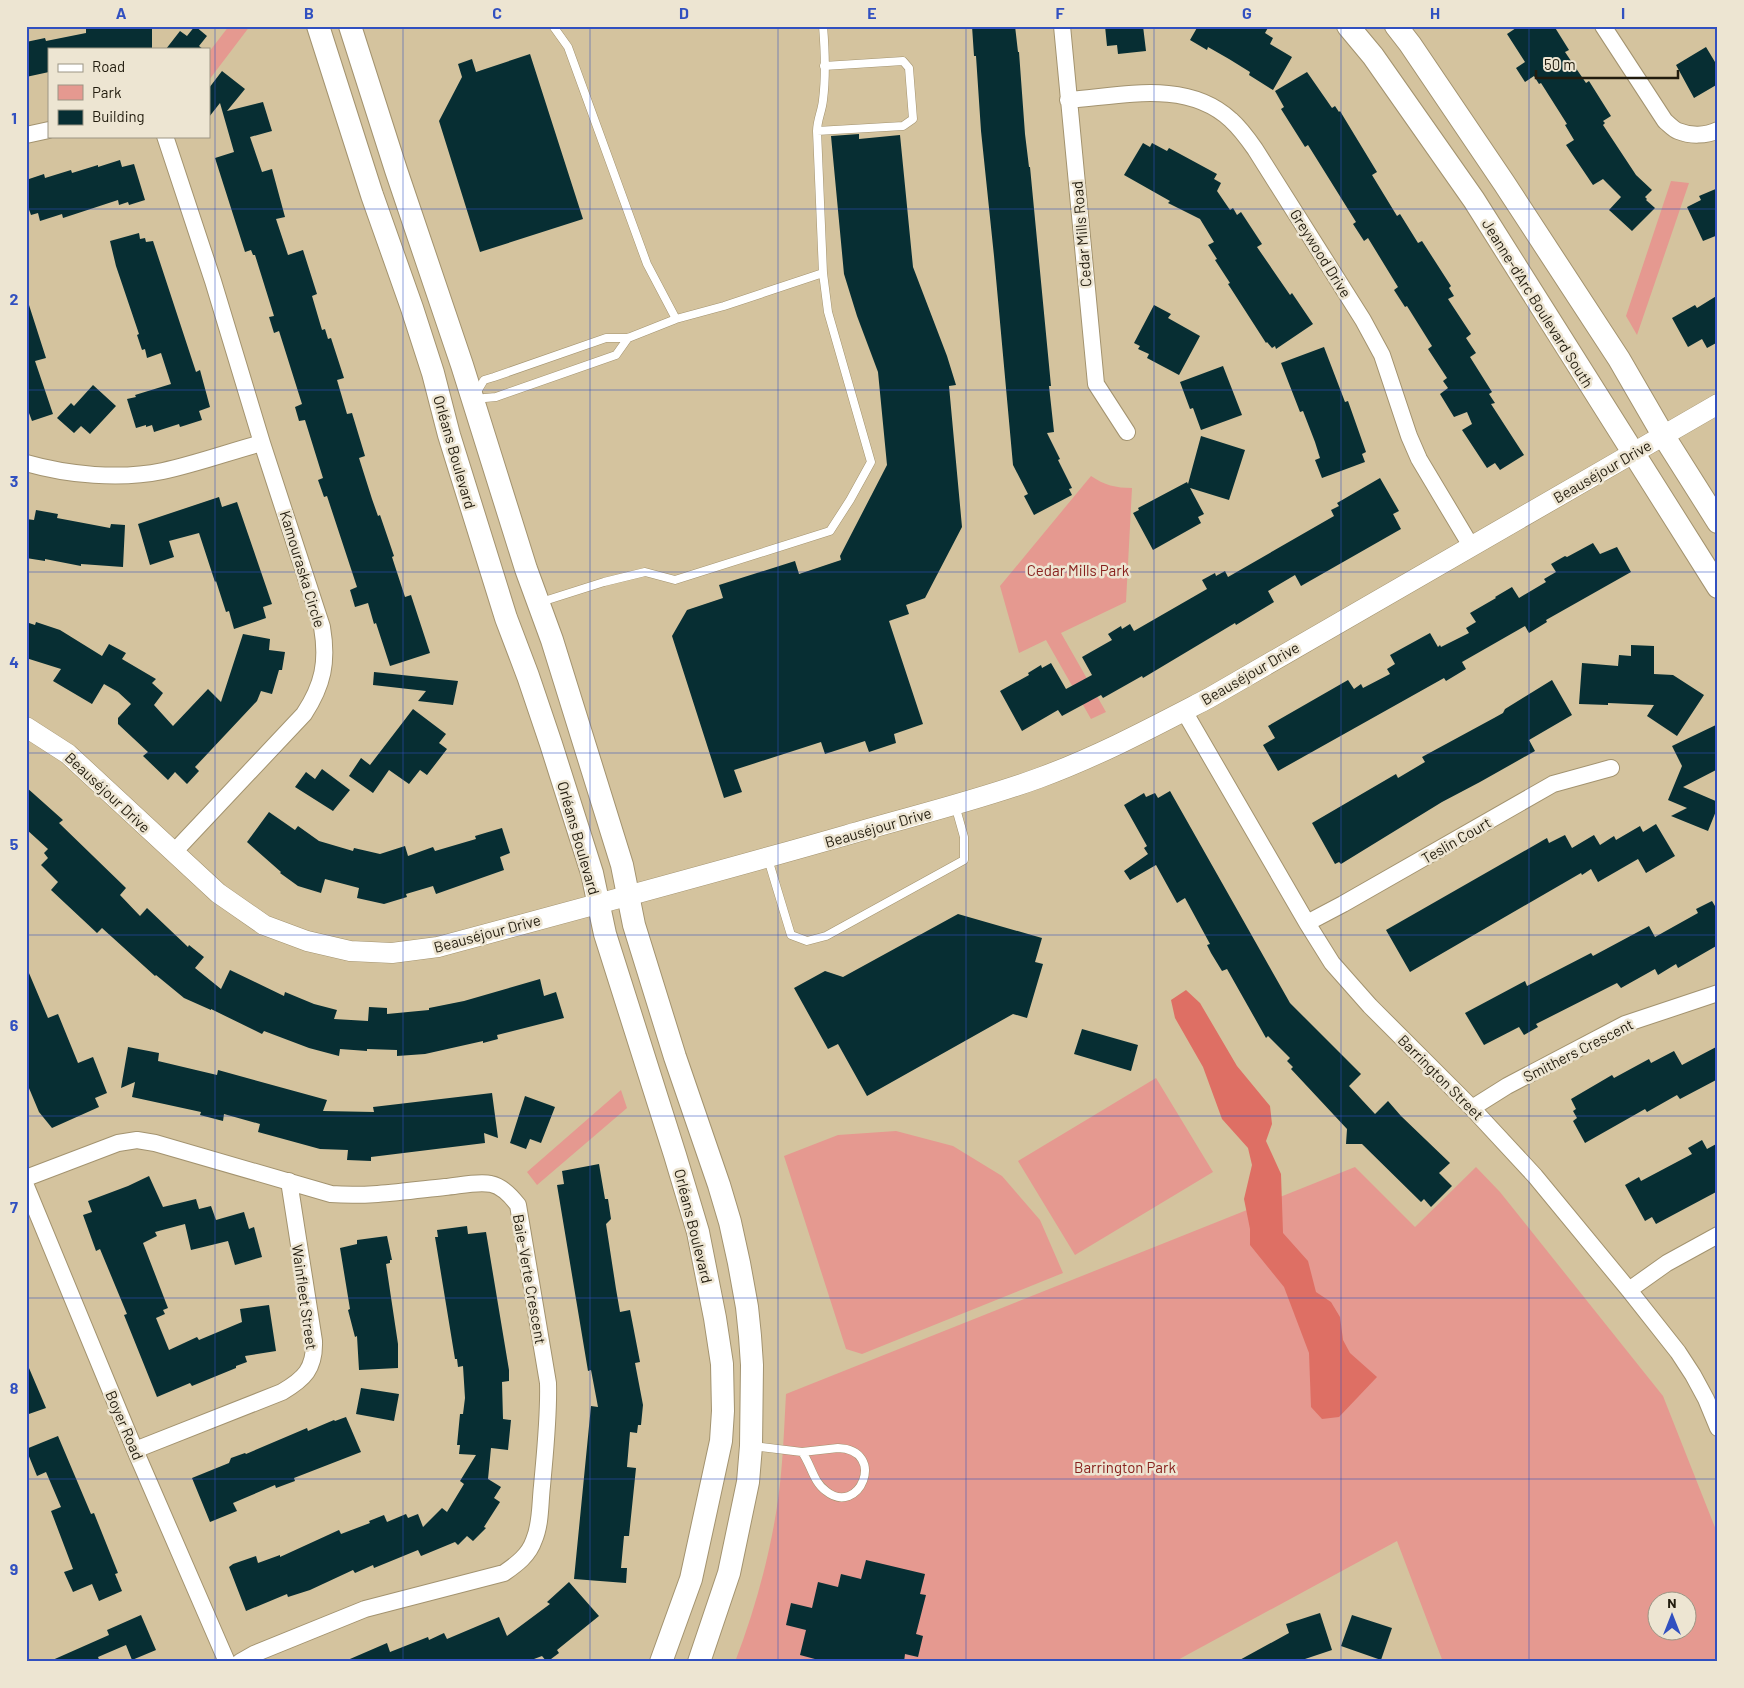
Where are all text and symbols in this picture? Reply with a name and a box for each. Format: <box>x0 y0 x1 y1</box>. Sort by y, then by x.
text: A <box>116 3 127 22</box>
text: B <box>304 3 314 22</box>
text: C <box>492 3 502 22</box>
text: D <box>679 3 689 22</box>
text: E <box>867 3 877 22</box>
text: F <box>1056 3 1065 22</box>
text: G <box>1242 3 1252 22</box>
text: H <box>1430 3 1440 22</box>
text: I <box>1621 3 1625 22</box>
legend <box>48 48 210 138</box>
scale bar <box>1536 48 1679 80</box>
text: 50 m <box>1544 55 1576 73</box>
text: Road <box>92 57 125 75</box>
text: Park <box>92 83 122 101</box>
text: Building <box>92 107 145 125</box>
text: 1 <box>11 108 17 127</box>
street label: Cedar Mills Road <box>1067 180 1095 288</box>
street label: Greywood Drive <box>1287 205 1355 301</box>
street label: Jeanne-d'Arc Boulevard South <box>1479 215 1597 391</box>
text: 2 <box>10 289 19 308</box>
street label: Orléans Boulevard <box>430 393 480 511</box>
street label: Beauséjour Drive <box>1550 436 1654 506</box>
text: 3 <box>10 471 18 490</box>
street label: Kamouraska Circle <box>277 508 329 630</box>
park label: Cedar Mills Park <box>1027 561 1130 579</box>
street label: Beauséjour Drive <box>1198 638 1302 708</box>
text: 4 <box>9 652 19 671</box>
street label: Beauséjour Drive <box>62 748 154 836</box>
street label: Orléans Boulevard <box>554 779 604 897</box>
street label: Beauséjour Drive <box>823 803 933 851</box>
street label: Teslin Court <box>1418 813 1494 867</box>
text: 5 <box>10 834 19 853</box>
street label: Beauséjour Drive <box>432 910 542 956</box>
text: 6 <box>10 1015 19 1034</box>
street label: Smithers Crescent <box>1520 1015 1636 1085</box>
street label: Barrington Street <box>1395 1031 1487 1123</box>
street label: Orléans Boulevard <box>671 1167 717 1285</box>
text: 7 <box>10 1197 18 1216</box>
street label: Baie-Verte Crescent <box>510 1213 550 1345</box>
street label: Wainfleet Street <box>289 1243 321 1351</box>
text: 8 <box>10 1378 19 1397</box>
street label: Boyer Road <box>102 1388 148 1462</box>
park label: Barrington Park <box>1074 1458 1176 1476</box>
text: 9 <box>10 1559 18 1578</box>
north arrow <box>1646 1590 1696 1640</box>
text: N <box>1667 1594 1677 1611</box>

